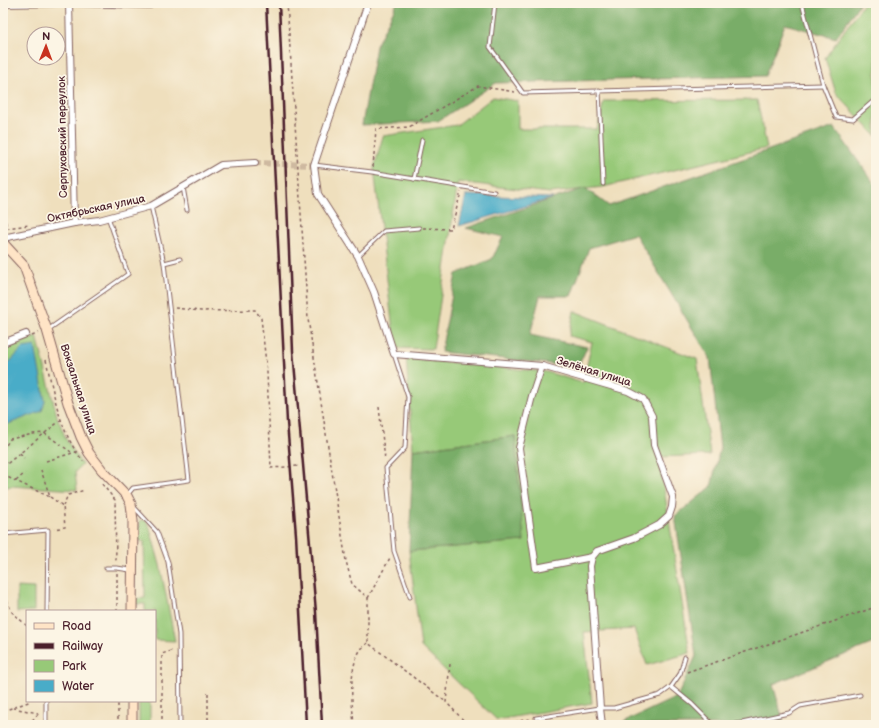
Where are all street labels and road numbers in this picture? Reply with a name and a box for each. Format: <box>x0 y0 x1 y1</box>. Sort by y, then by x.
street label: Серпуховский переулок <box>55 76 70 198</box>
street label: Октябрьская улица <box>46 192 147 225</box>
street label: Вокзальная улица <box>58 342 99 436</box>
street label: Зелёная улица <box>555 354 633 389</box>

